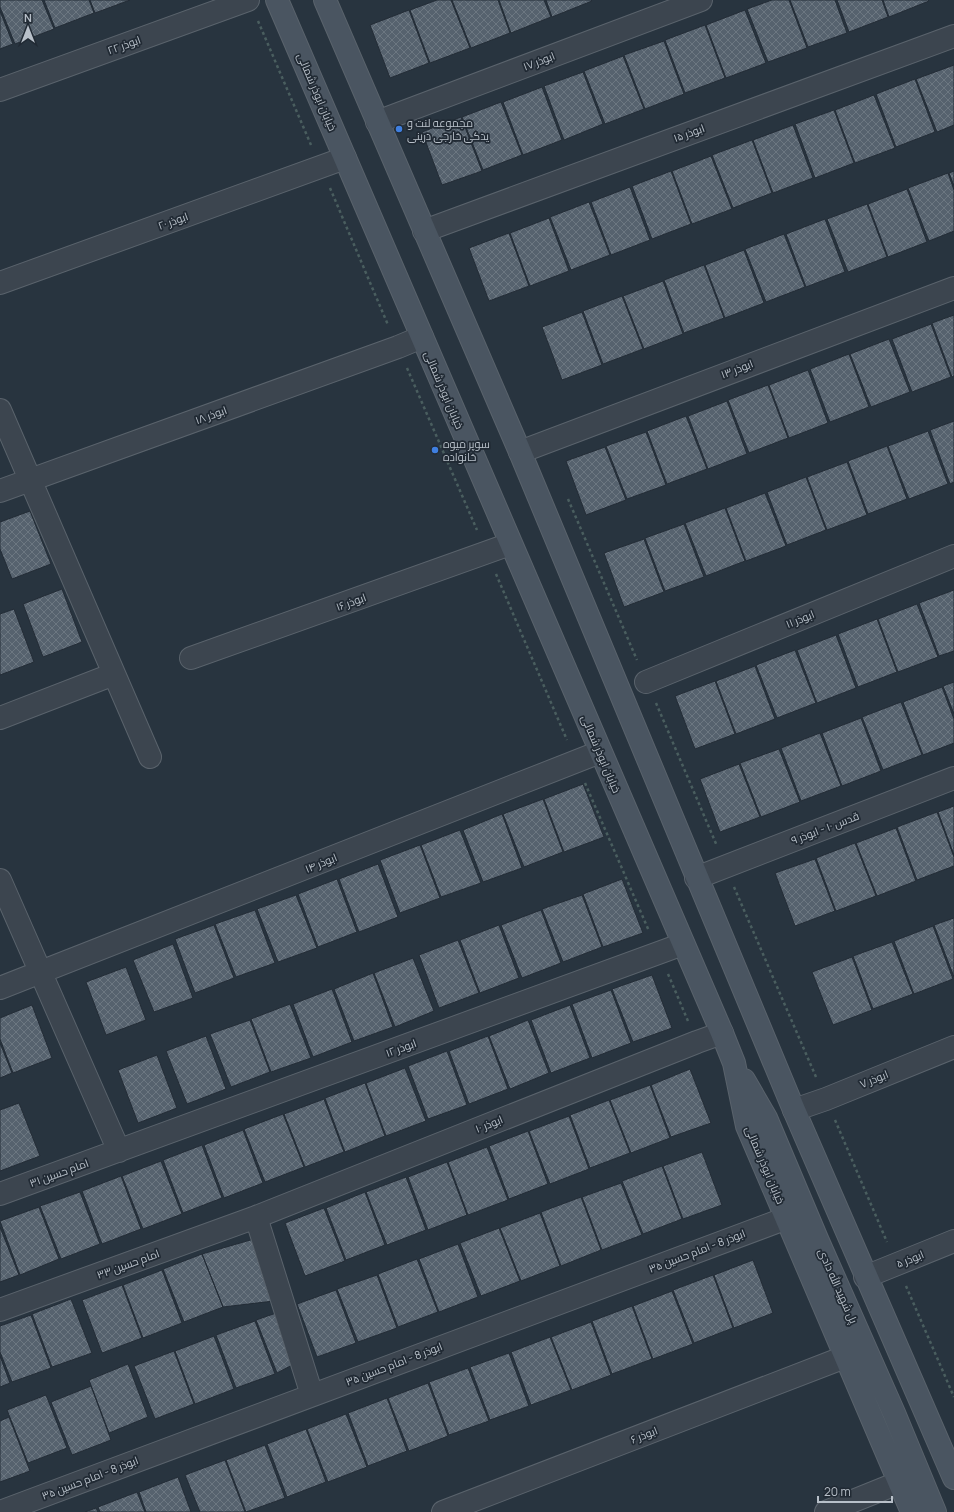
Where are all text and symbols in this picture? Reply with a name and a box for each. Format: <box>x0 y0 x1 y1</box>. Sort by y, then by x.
north arrow <box>8 8 48 48</box>
text: N <box>24 10 32 25</box>
street label: ابوذر ۲۲ <box>105 32 143 57</box>
street label: ابوذر ۱۷ <box>521 48 557 73</box>
street label: خیابان ابوذر شمالی <box>294 50 341 133</box>
place label: مجموعه لنت و یدکی خارجی درینی <box>407 115 489 143</box>
street label: ابوذر ۱۵ <box>671 120 706 145</box>
marker: مجموعه لنت و یدکی خارجی درینی <box>394 124 404 134</box>
street label: ابوذر ۲۰ <box>156 208 190 233</box>
street label: خیابان ابوذر شمالی <box>421 348 468 431</box>
street label: ابوذر ۱۳ <box>718 356 755 382</box>
street label: ابوذر ۱۸ <box>193 402 229 427</box>
place label: سوپر میوه خانواده <box>443 436 490 464</box>
marker: سوپر میوه خانواده <box>430 445 440 455</box>
street label: ابوذر ۱۶ <box>334 589 368 614</box>
street label: ابوذر ۱۱ <box>783 606 816 631</box>
street label: خیابان ابوذر شمالی <box>578 712 625 795</box>
street label: قدس ۱۰ - ابوذر ۹ <box>789 808 861 847</box>
street label: ابوذر ۱۴ <box>303 849 339 876</box>
street label: ابوذر ۱۲ <box>383 1035 418 1060</box>
street label: ابوذر ۷ <box>857 1066 890 1091</box>
street label: ابوذر ۱۰ <box>473 1111 505 1136</box>
street label: خیابان ابوذر شمالی <box>742 1123 789 1206</box>
street label: امام حسین ۳۱ <box>27 1155 91 1191</box>
street label: ابوذر 8 - امام حسین ۳۵ <box>646 1225 748 1277</box>
street label: امام حسین ۳۳ <box>94 1245 162 1283</box>
street label: پل شهید الله دادی <box>815 1246 862 1326</box>
street label: ابوذر ۵ <box>894 1246 926 1271</box>
street label: ابوذر 8 - امام حسین ۳۵ <box>343 1338 445 1390</box>
street label: ابوذر ۶ <box>628 1423 660 1447</box>
street label: ابوذر 8 - امام حسین ۳۵ <box>39 1452 141 1504</box>
scale bar <box>818 1478 892 1504</box>
text: 20 m <box>824 1483 851 1500</box>

